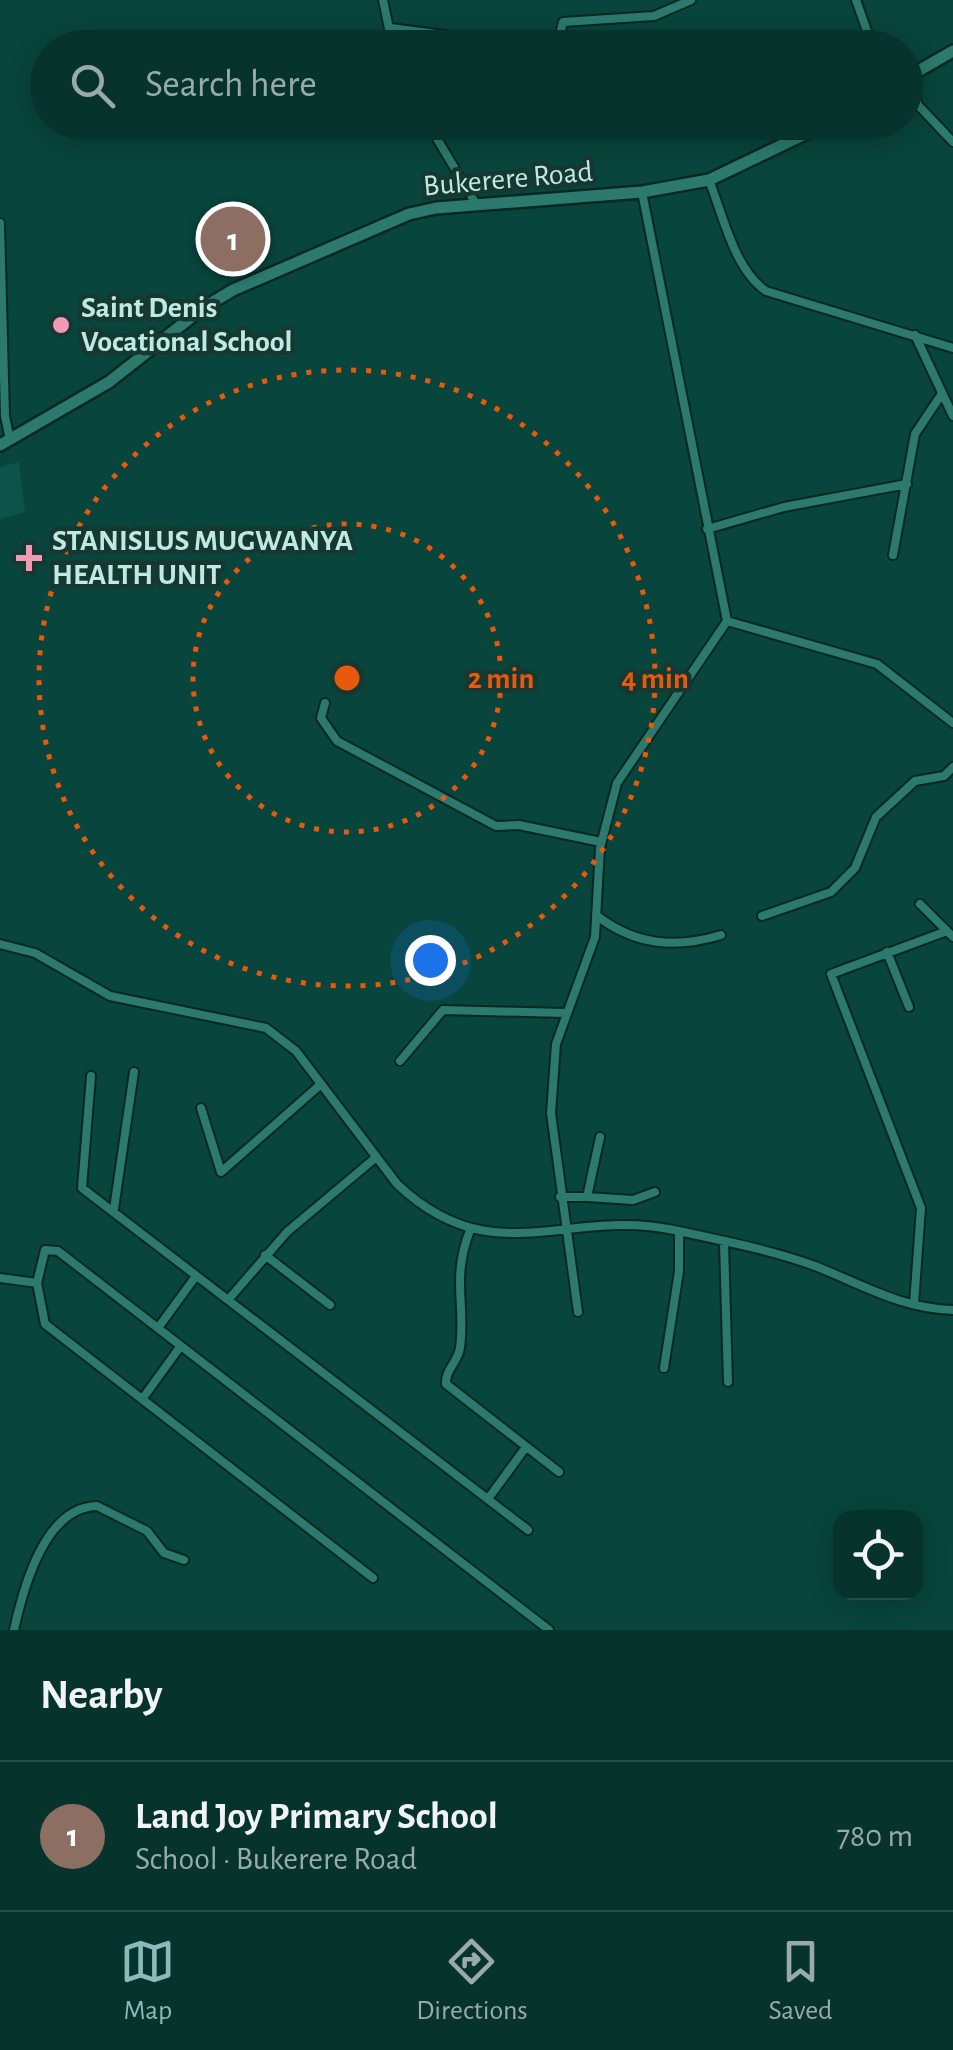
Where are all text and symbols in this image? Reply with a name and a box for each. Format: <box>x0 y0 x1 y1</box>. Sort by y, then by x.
search box <box>30 30 923 140</box>
icon: search <box>65 58 120 113</box>
text: Search here <box>145 66 317 104</box>
street label: Bukerere Road <box>422 157 594 201</box>
pin: 1 <box>200 202 266 276</box>
place label: Saint Denis Vocational School <box>81 293 292 357</box>
marker: Saint Denis Vocational School <box>50 314 72 336</box>
place label: STANISLUS MUGWANYA HEALTH UNIT <box>52 526 353 590</box>
marker: STANISLUS MUGWANYA HEALTH UNIT <box>16 545 42 571</box>
centre of rings <box>329 660 365 696</box>
text: 2 min <box>468 664 534 694</box>
text: 4 min <box>621 664 689 694</box>
your location <box>405 935 456 986</box>
map controls <box>833 1510 923 1600</box>
button: locate <box>833 1510 923 1600</box>
text: Nearby <box>40 1674 163 1716</box>
text: Land Joy Primary School <box>135 1798 498 1836</box>
text: 1 <box>67 1820 78 1852</box>
text: 780 m <box>837 1820 913 1852</box>
text: School · Bukerere Road <box>135 1843 417 1875</box>
tab: Map <box>120 1934 175 2028</box>
tab: Directions <box>416 1934 528 2028</box>
tab: Saved <box>769 1934 833 2028</box>

